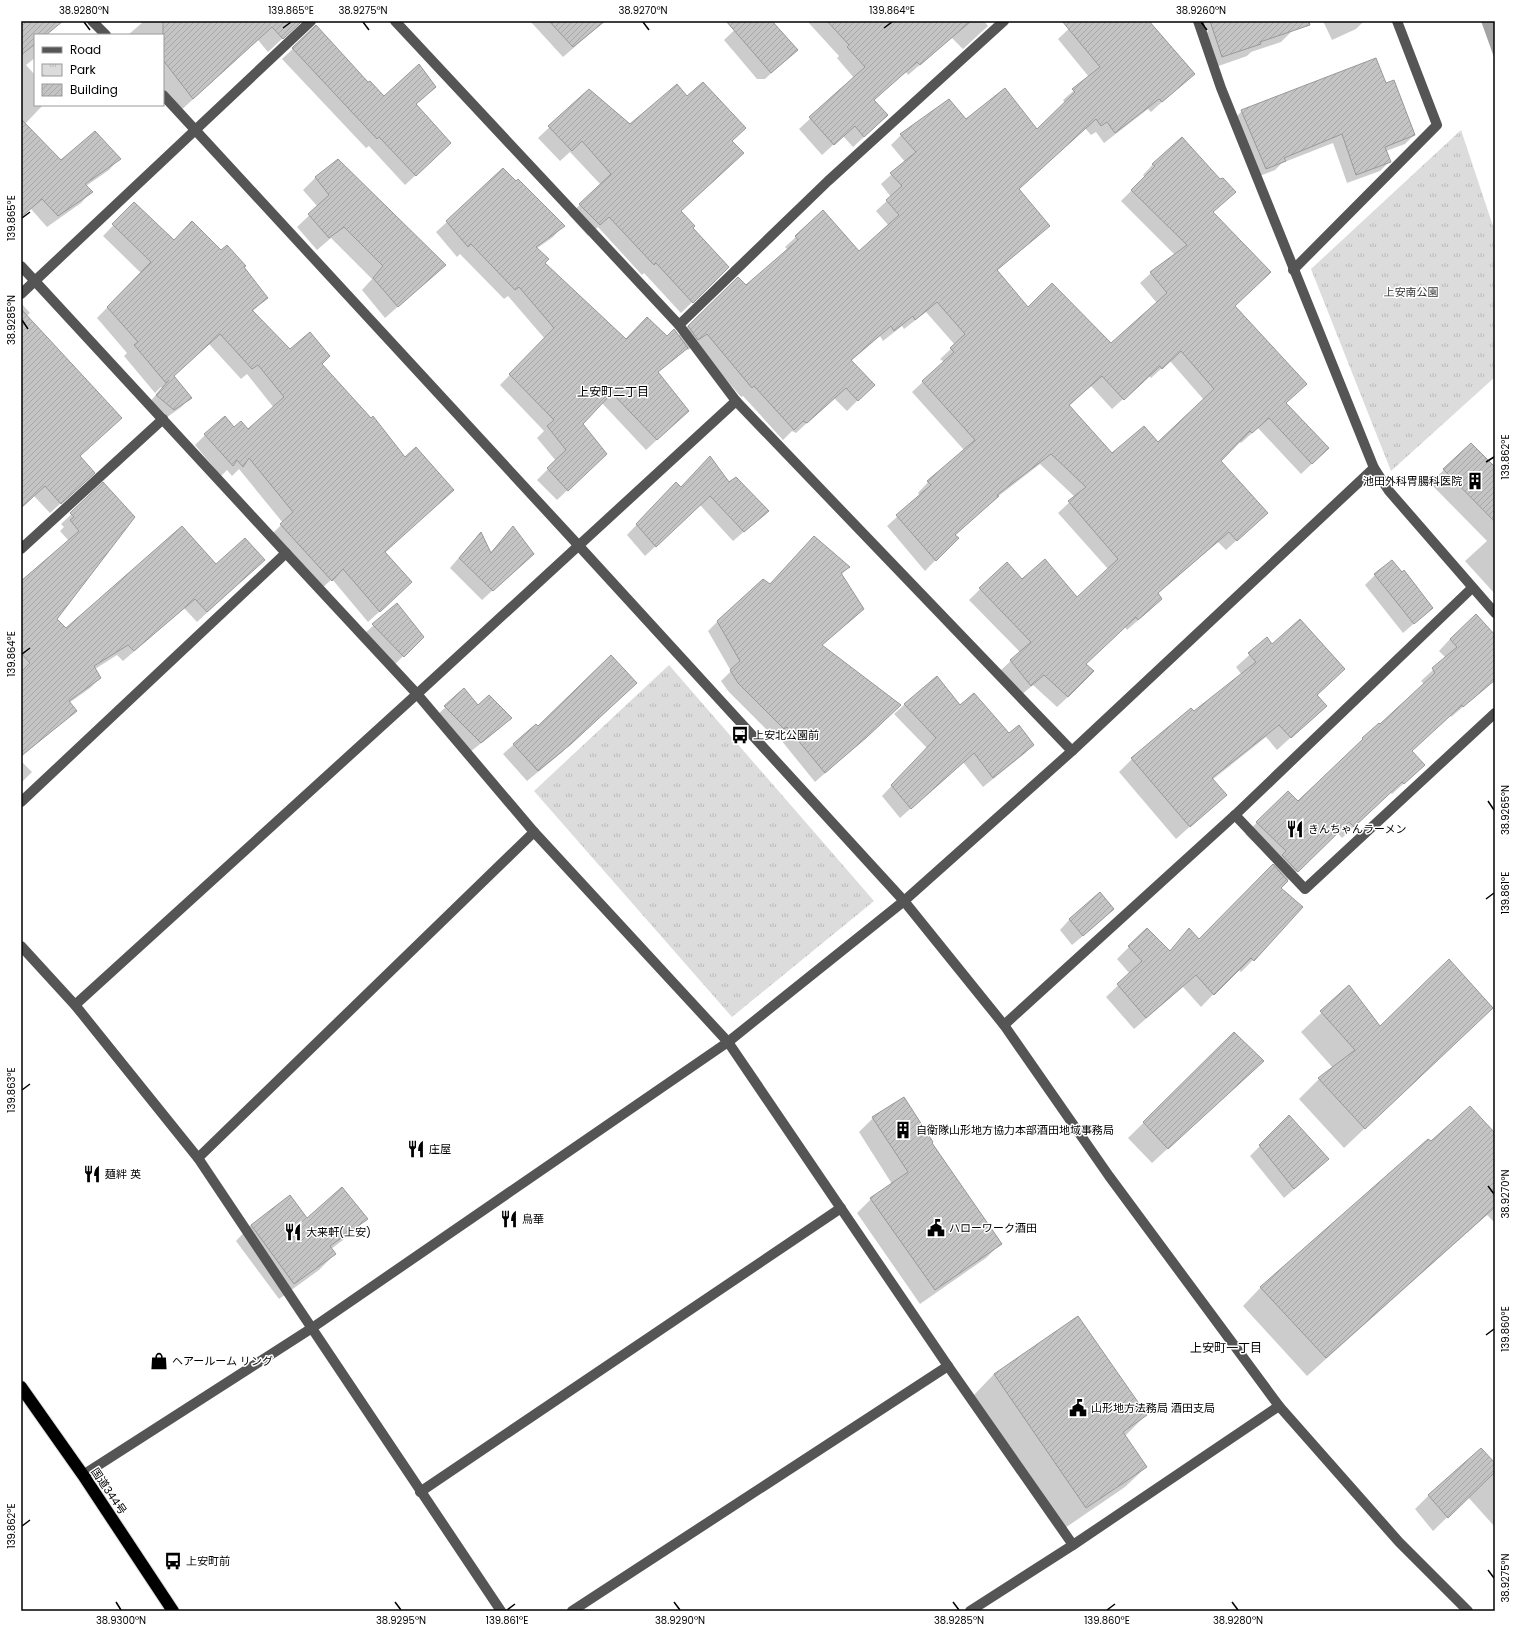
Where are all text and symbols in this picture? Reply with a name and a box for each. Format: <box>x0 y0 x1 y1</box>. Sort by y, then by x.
text: 38.9280°N <box>59 3 109 18</box>
text: 139.865°E <box>268 3 314 18</box>
text: 38.9275°N <box>338 3 388 18</box>
text: 38.9270°N <box>618 3 668 18</box>
text: 139.864°E <box>869 3 915 18</box>
text: 38.9260°N <box>1176 3 1226 18</box>
legend <box>34 34 164 106</box>
text: Road <box>70 41 101 58</box>
text: Park <box>70 61 97 78</box>
text: Building <box>70 81 118 98</box>
text: 139.865°E <box>4 195 19 241</box>
park label: 上安南公園 <box>1384 284 1439 300</box>
text: 38.9285°N <box>4 295 19 345</box>
district label: 上安町二丁目 <box>577 383 649 400</box>
text: 139.862°E <box>1498 434 1513 480</box>
building icon: 池田外科胃腸科医院 <box>1465 471 1485 491</box>
place label: 池田外科胃腸科医院 <box>1363 473 1462 489</box>
text: 139.864°E <box>4 631 19 677</box>
bus stop icon: 上安北公園前 <box>730 725 750 745</box>
place label: 上安北公園前 <box>753 727 819 743</box>
text: 38.9265°N <box>1498 785 1513 835</box>
restaurant icon: きんちゃんラーメン <box>1285 819 1305 839</box>
place label: きんちゃんラーメン <box>1308 821 1407 837</box>
text: 139.861°E <box>1498 872 1513 914</box>
text: 139.863°E <box>4 1067 19 1113</box>
building icon: 自衛隊山形地方協力本部酒田地域事務局 <box>893 1120 913 1140</box>
place label: 自衛隊山形地方協力本部酒田地域事務局 <box>916 1122 1114 1138</box>
restaurant icon: 庄屋 <box>406 1139 426 1159</box>
place label: 庄屋 <box>429 1141 451 1157</box>
restaurant icon: 麺絆 英 <box>82 1164 102 1184</box>
place label: 麺絆 英 <box>105 1166 141 1182</box>
text: 38.9270°N <box>1498 1169 1513 1219</box>
restaurant icon: 鳥華 <box>499 1209 519 1229</box>
place label: 鳥華 <box>522 1211 544 1227</box>
public building icon: ハローワーク酒田 <box>926 1218 946 1238</box>
place label: ハローワーク酒田 <box>949 1220 1037 1236</box>
restaurant icon: 大来軒(上安) <box>283 1222 303 1242</box>
place label: 大来軒(上安) <box>306 1224 371 1240</box>
text: 139.860°E <box>1498 1306 1513 1352</box>
district label: 上安町一丁目 <box>1190 1339 1262 1356</box>
shop icon: ヘアールーム リング <box>149 1351 169 1371</box>
place label: ヘアールーム リング <box>172 1353 273 1369</box>
public building icon: 山形地方法務局 酒田支局 <box>1068 1398 1088 1418</box>
place label: 山形地方法務局 酒田支局 <box>1091 1400 1215 1416</box>
street label: 国道344号 <box>87 1464 131 1518</box>
text: 139.862°E <box>4 1503 19 1549</box>
bus stop icon: 上安町前 <box>163 1551 183 1571</box>
place label: 上安町前 <box>186 1553 230 1569</box>
text: 38.9275°N <box>1498 1553 1513 1603</box>
text: 38.9300°N <box>96 1613 146 1628</box>
text: 38.9295°N <box>376 1613 426 1628</box>
text: 139.861°E <box>486 1613 528 1628</box>
text: 38.9290°N <box>655 1613 705 1628</box>
text: 38.9285°N <box>934 1613 984 1628</box>
text: 139.860°E <box>1084 1613 1130 1628</box>
text: 38.9280°N <box>1213 1613 1263 1628</box>

